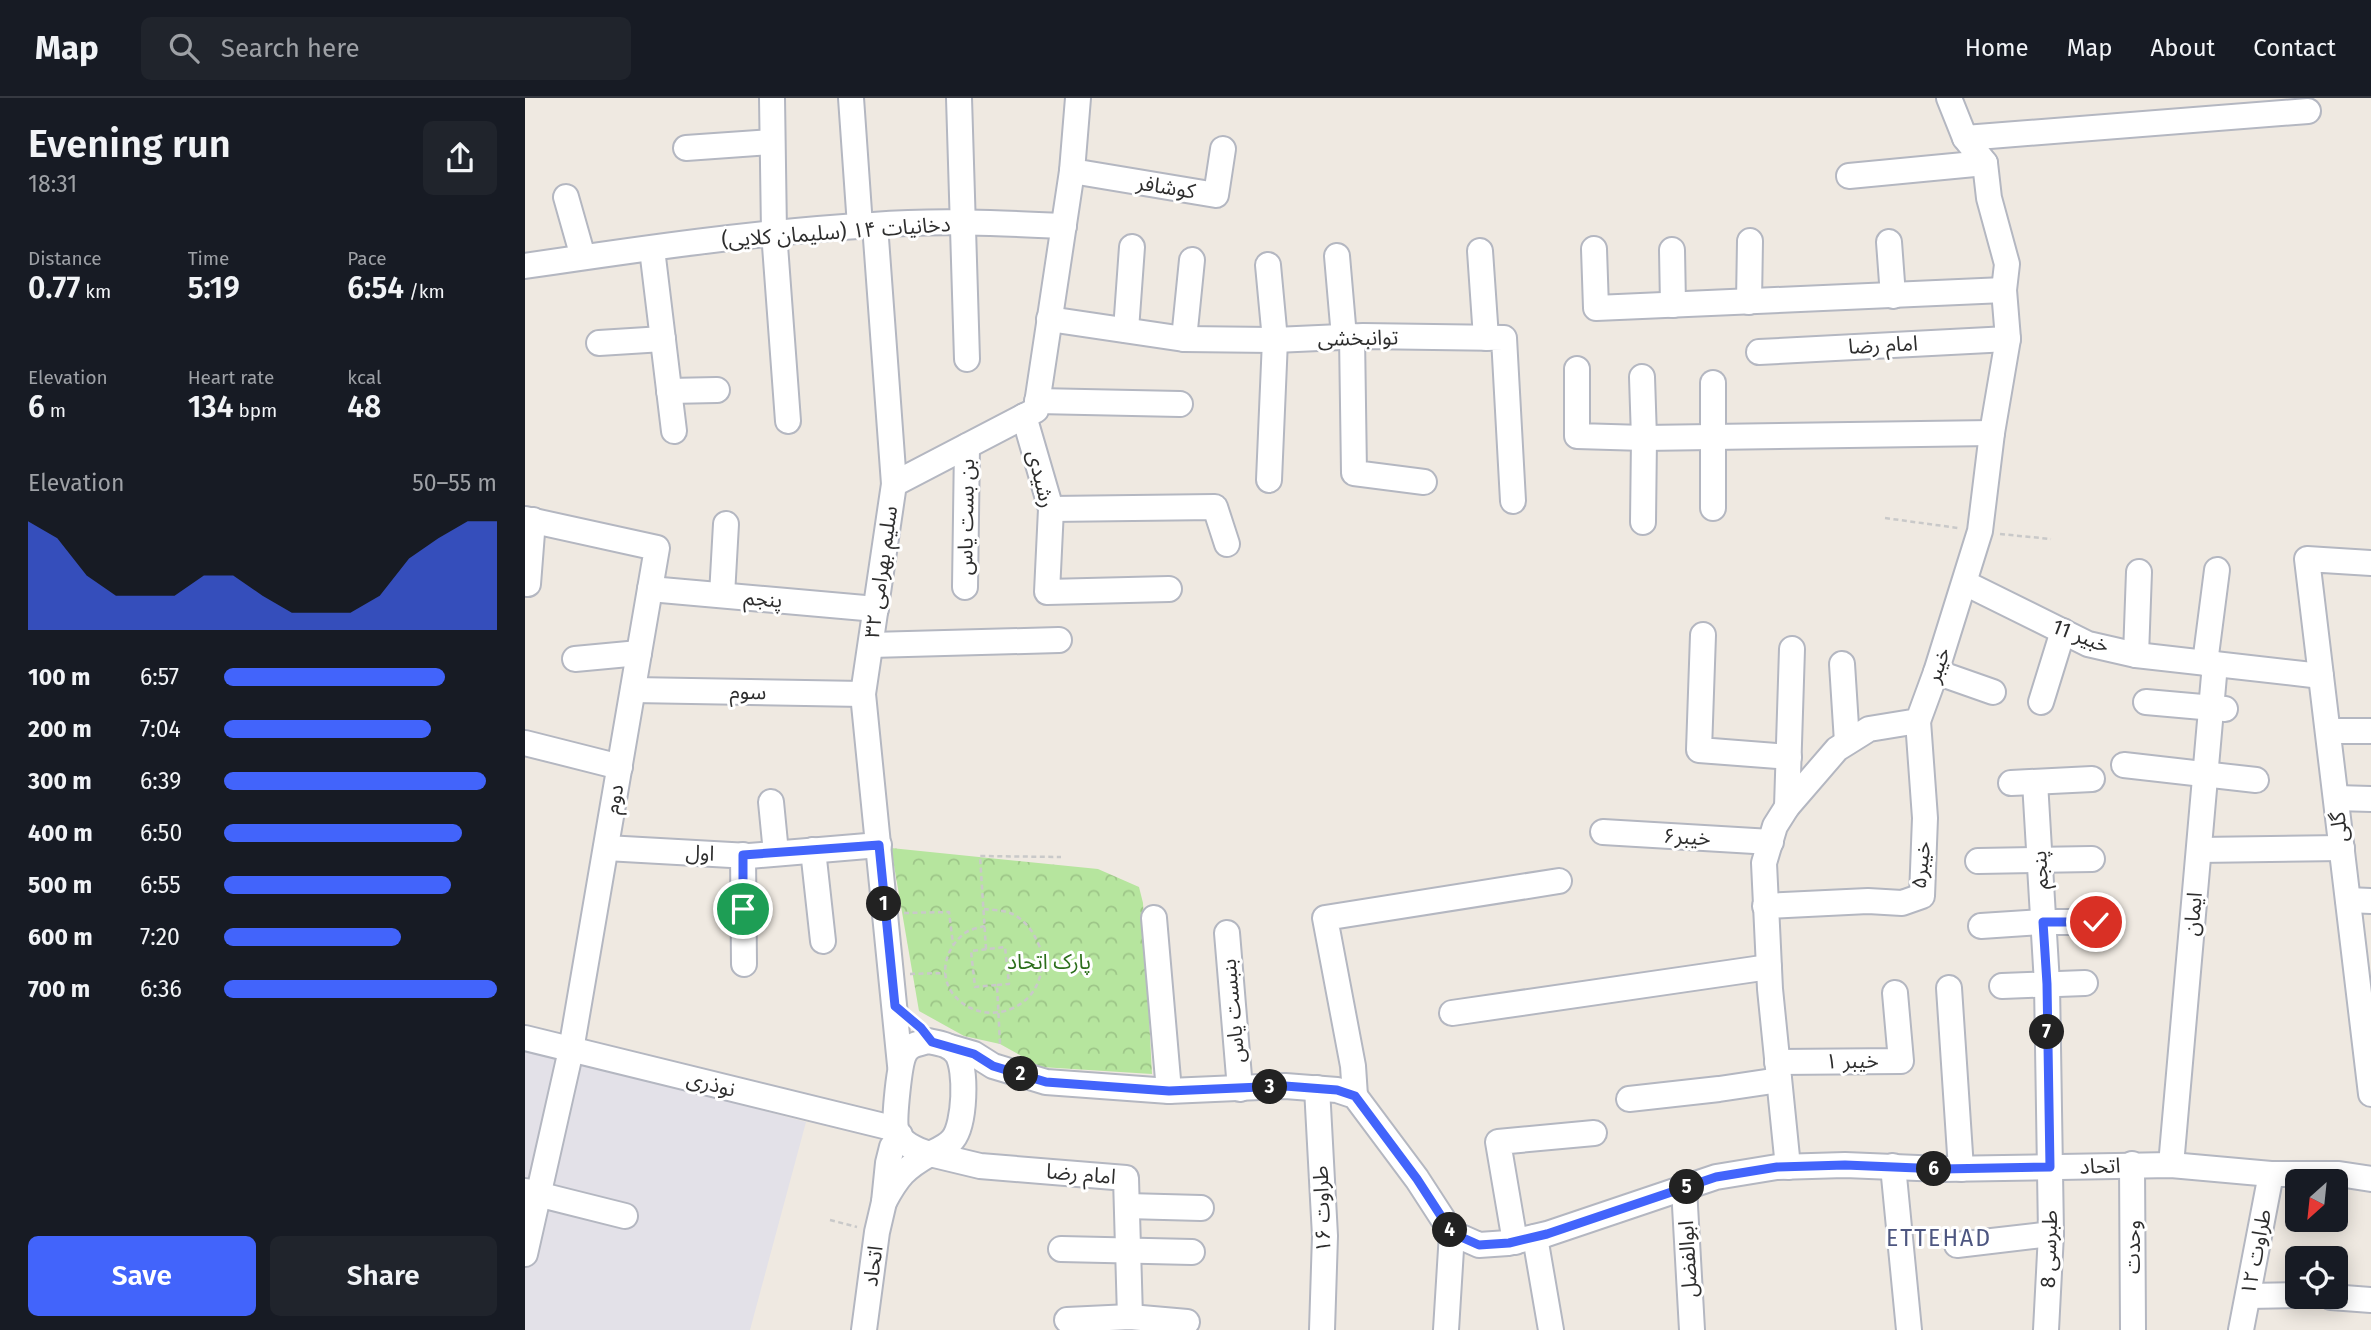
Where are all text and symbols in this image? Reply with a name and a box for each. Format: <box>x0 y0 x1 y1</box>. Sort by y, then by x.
search box <box>141 17 631 80</box>
text: Map <box>35 28 99 68</box>
icon: search <box>165 29 203 67</box>
text: Search here <box>221 33 360 64</box>
text: Home <box>1965 34 2029 62</box>
text: Map <box>2067 34 2113 62</box>
text: About <box>2151 34 2215 62</box>
text: Contact <box>2253 34 2336 62</box>
text: Evening run <box>28 121 231 167</box>
button: share <box>423 121 497 195</box>
street label: کوشافر <box>1134 169 1197 204</box>
text: 18:31 <box>28 170 77 198</box>
street label: دخانیات ۱۴ (سلیمان کلایی) <box>721 211 951 253</box>
text: Distance <box>28 247 102 270</box>
text: Time <box>188 247 229 270</box>
text: Pace <box>347 247 387 270</box>
text: 0.77 <box>28 270 80 306</box>
text: 5:19 <box>188 270 240 306</box>
text: 6:54 <box>347 270 404 306</box>
text: km <box>80 280 111 303</box>
text: /km <box>404 280 445 303</box>
street label: توانبخشی <box>1317 324 1399 352</box>
street label: امام رضا <box>1847 330 1919 363</box>
text: Elevation <box>28 366 108 389</box>
text: Heart rate <box>188 366 274 389</box>
text: kcal <box>347 366 382 389</box>
text: 6 <box>28 389 45 425</box>
text: 134 <box>188 389 233 425</box>
text: 48 <box>347 389 381 425</box>
text: m <box>45 399 66 422</box>
text: bpm <box>233 399 277 422</box>
street label: رشیدی <box>1021 447 1061 511</box>
street label: بن بست یاس <box>952 459 980 575</box>
text: Elevation <box>28 469 124 497</box>
text: 50–55 m <box>412 469 497 497</box>
street label: سلیم بهرامی ۳۲ <box>859 504 905 640</box>
street label: پنجم <box>742 584 783 616</box>
street label: خبیر 11 <box>2049 613 2113 659</box>
street label: خیبر <box>1920 644 1956 687</box>
text: 100 m <box>28 663 90 691</box>
text: 6:57 <box>140 663 179 691</box>
street label: سوم <box>729 679 766 708</box>
text: 200 m <box>28 715 92 743</box>
text: 7:04 <box>140 715 181 743</box>
text: 300 m <box>28 767 92 795</box>
text: 6:39 <box>140 767 181 795</box>
street label: دوم <box>599 782 632 816</box>
street label: گلی <box>2324 810 2354 844</box>
text: 400 m <box>28 819 93 847</box>
text: 6:50 <box>140 819 182 847</box>
street label: خیبر۶ <box>1662 823 1712 851</box>
street label: اول <box>685 839 715 867</box>
street label: خیبر۵ <box>1906 840 1936 890</box>
street label: پنجم <box>2026 850 2056 890</box>
text: 500 m <box>28 871 92 899</box>
text: 6:55 <box>140 871 181 899</box>
pin <box>713 879 773 939</box>
pin: 1 <box>867 886 901 922</box>
icon: arrive <box>724 890 762 928</box>
street label: ایمان <box>2178 891 2208 937</box>
text: 1 <box>879 892 888 915</box>
pin <box>2066 892 2126 952</box>
icon: check <box>2077 903 2115 941</box>
text: 600 m <box>28 923 93 951</box>
text: 7:20 <box>140 923 180 951</box>
park label: پارک اتحاد <box>1007 949 1091 975</box>
street label: بنبست یاس <box>1216 958 1250 1064</box>
text: 700 m <box>28 975 90 1003</box>
text: 6:36 <box>140 975 182 1003</box>
pin: 7 <box>2029 1014 2065 1049</box>
text: 7 <box>2042 1020 2051 1043</box>
street label: خیبر ۱ <box>1825 1048 1879 1074</box>
pin: 2 <box>1003 1056 1039 1091</box>
text: 2 <box>1016 1062 1025 1085</box>
street label: نوذری <box>684 1065 738 1103</box>
pin: 3 <box>1253 1070 1287 1104</box>
text: 3 <box>1265 1075 1274 1098</box>
pin: 6 <box>1917 1152 1951 1186</box>
street label: اتحاد <box>2079 1152 2121 1180</box>
text: 6 <box>1928 1157 1939 1180</box>
street label: امام رضا <box>1045 1158 1117 1193</box>
street label: طراوت ۱۶ <box>1307 1165 1337 1253</box>
north arrow <box>2285 1169 2349 1232</box>
map controls <box>2285 1169 2348 1309</box>
pin: 5 <box>1669 1170 1705 1204</box>
text: 5 <box>1681 1175 1692 1198</box>
street label: طراوت ۱۲ <box>2235 1207 2277 1297</box>
street label: طبرسی 8 <box>2035 1209 2063 1289</box>
pin: 4 <box>1433 1212 1467 1248</box>
text: 4 <box>1444 1218 1455 1241</box>
street label: ابوالفضل <box>1673 1220 1703 1298</box>
street label: وحدت <box>2120 1220 2146 1274</box>
district label: ETTEHAD <box>1886 1224 1992 1252</box>
button: Save <box>28 1236 256 1316</box>
button: Share <box>270 1236 497 1316</box>
street label: اتحاد <box>857 1244 889 1288</box>
button: locate <box>2285 1246 2348 1309</box>

